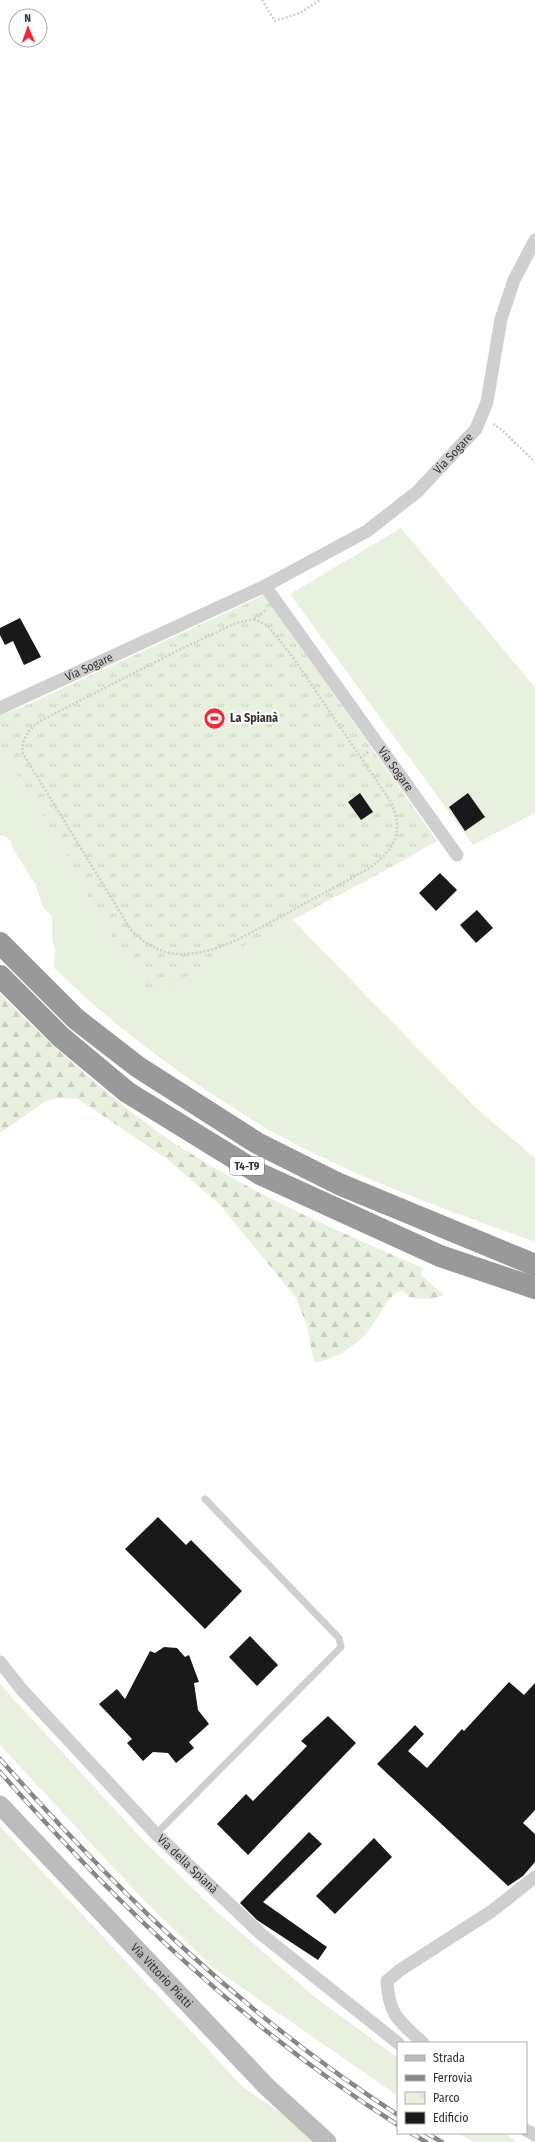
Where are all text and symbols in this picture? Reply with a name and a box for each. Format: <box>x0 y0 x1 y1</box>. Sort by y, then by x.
north arrow <box>8 8 48 48</box>
text: N <box>24 12 31 25</box>
street label: Via Sogare <box>431 430 476 477</box>
street label: Via Sogare <box>63 650 115 684</box>
sports icon: La Spianà <box>201 705 227 731</box>
place label: La Spianà <box>230 711 278 725</box>
street label: Via Sogare <box>375 744 416 794</box>
road number: T4-T9 <box>230 1157 264 1175</box>
street label: Via della Spianà <box>154 1832 221 1896</box>
street label: Via Vittorio Piatti <box>128 1941 195 2011</box>
legend <box>397 2042 527 2134</box>
text: Strada <box>433 2051 465 2065</box>
text: Ferrovia <box>433 2071 472 2085</box>
text: Parco <box>433 2091 460 2105</box>
text: Edificio <box>433 2111 469 2125</box>

